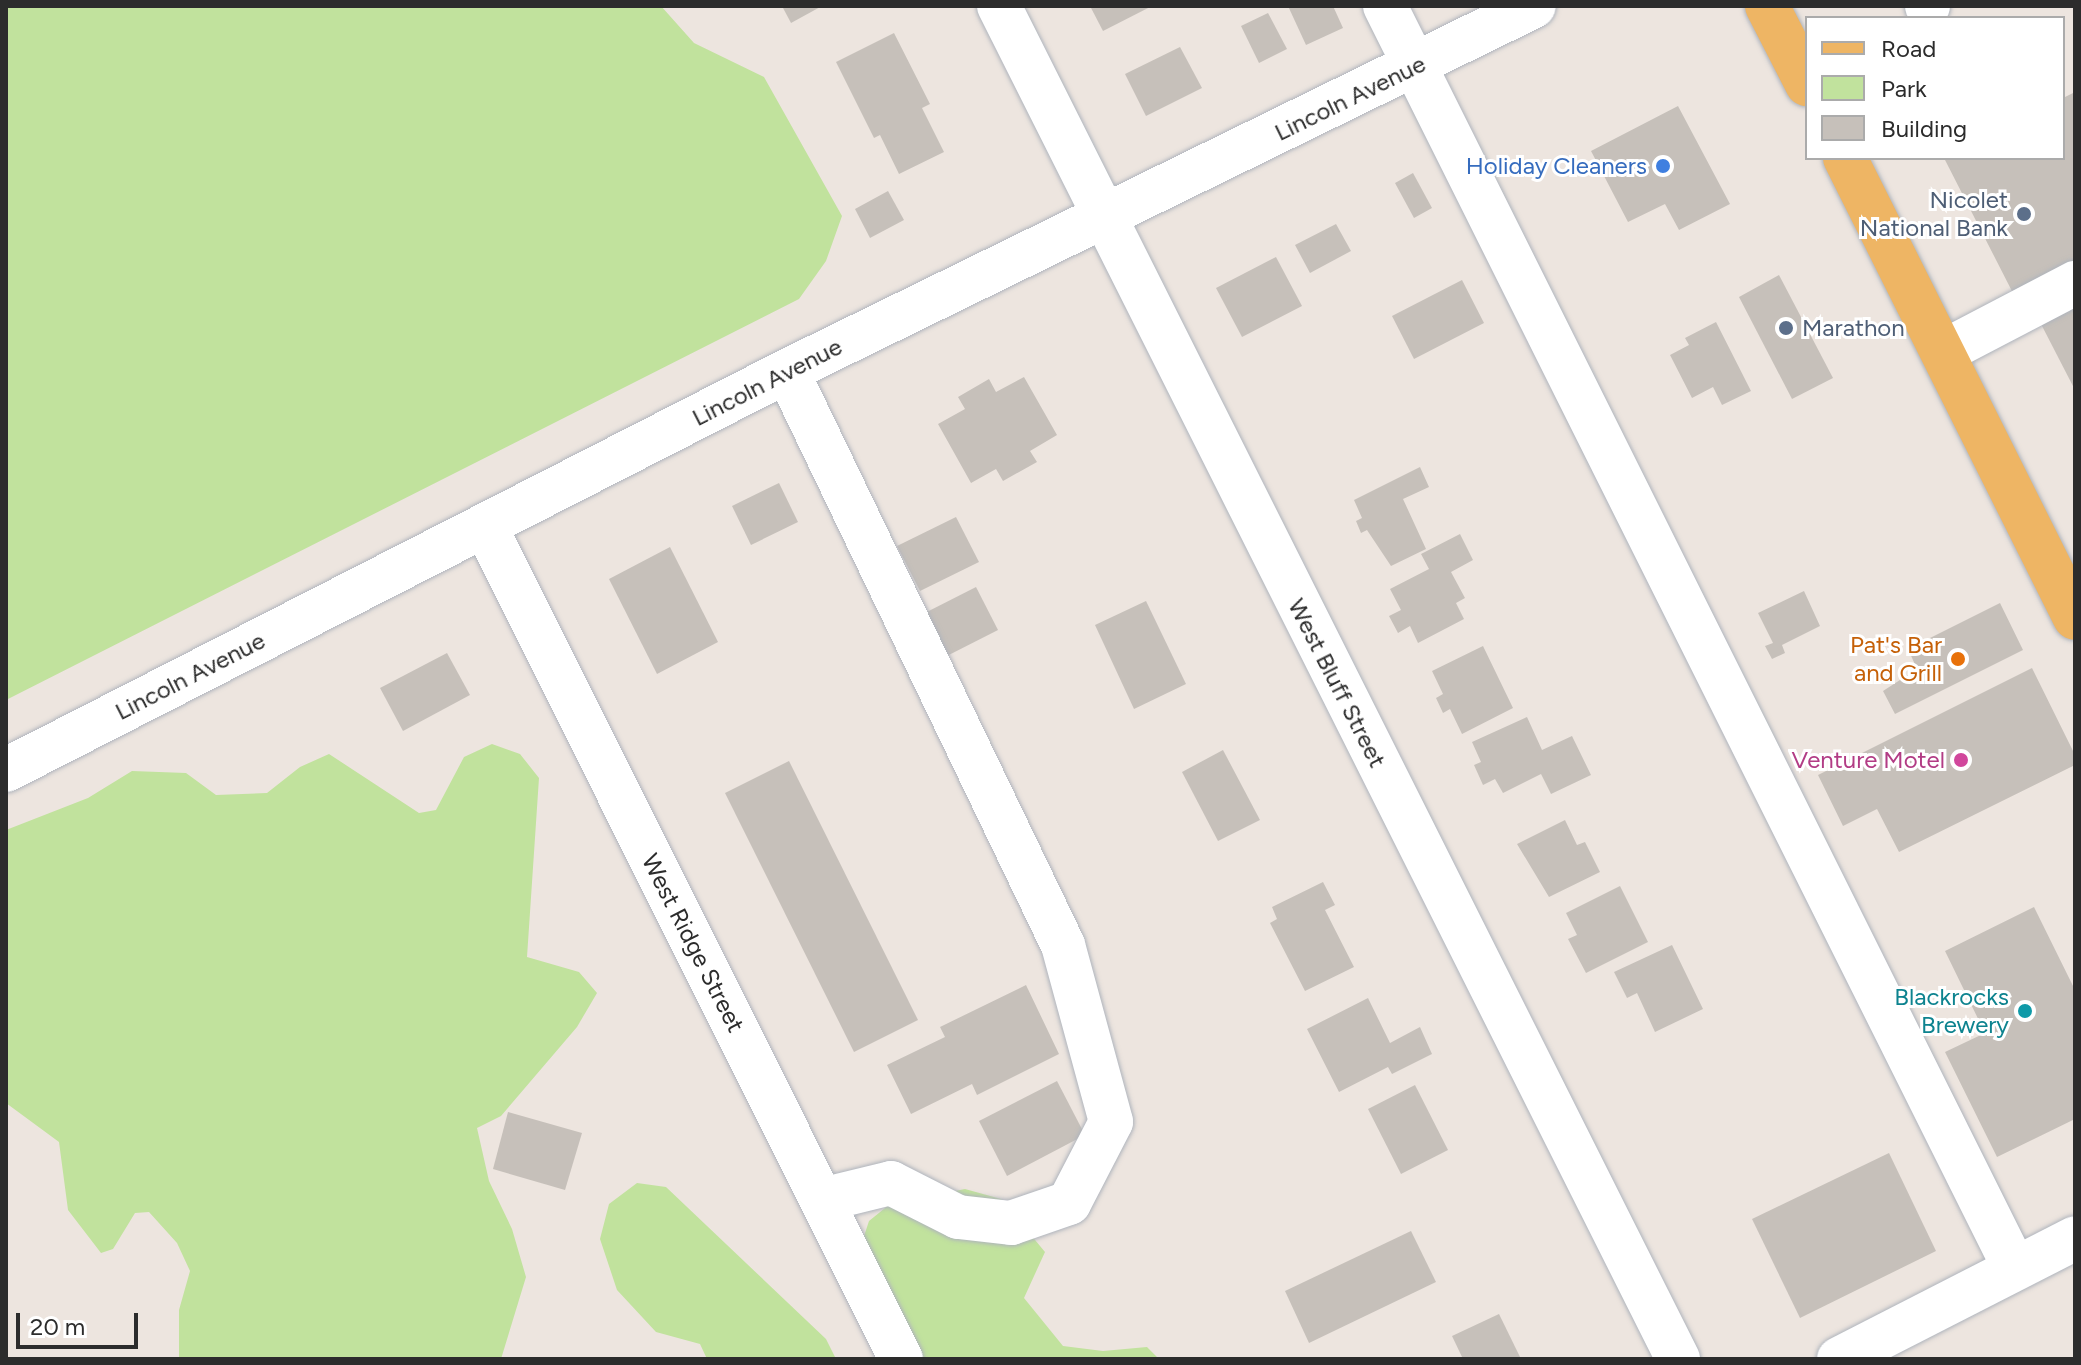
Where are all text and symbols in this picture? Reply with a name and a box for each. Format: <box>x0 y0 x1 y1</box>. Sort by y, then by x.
legend <box>1805 16 2065 160</box>
text: Road <box>1881 34 1936 63</box>
street label: Lincoln Avenue <box>1270 49 1430 147</box>
text: Park <box>1881 74 1927 103</box>
text: Building <box>1881 114 1967 143</box>
place label: Holiday Cleaners <box>1466 152 1647 180</box>
marker: Holiday Cleaners <box>1654 157 1672 175</box>
place label: Nicolet National Bank <box>1860 186 2008 242</box>
marker: Nicolet National Bank <box>2015 205 2033 223</box>
place label: Marathon <box>1802 314 1905 342</box>
marker: Marathon <box>1777 319 1795 337</box>
street label: Lincoln Avenue <box>687 332 847 432</box>
street label: West Bluff Street <box>1282 594 1392 772</box>
street label: Lincoln Avenue <box>110 626 270 726</box>
place label: Pat's Bar and Grill <box>1850 631 1942 687</box>
marker: Pat's Bar and Grill <box>1949 650 1967 668</box>
place label: Venture Motel <box>1792 746 1945 774</box>
marker: Venture Motel <box>1952 751 1970 769</box>
street label: West Ridge Street <box>636 849 750 1037</box>
place label: Blackrocks Brewery <box>1894 983 2009 1039</box>
marker: Blackrocks Brewery <box>2016 1002 2034 1020</box>
scale bar <box>20 1297 142 1347</box>
text: 20 m <box>30 1312 85 1341</box>

